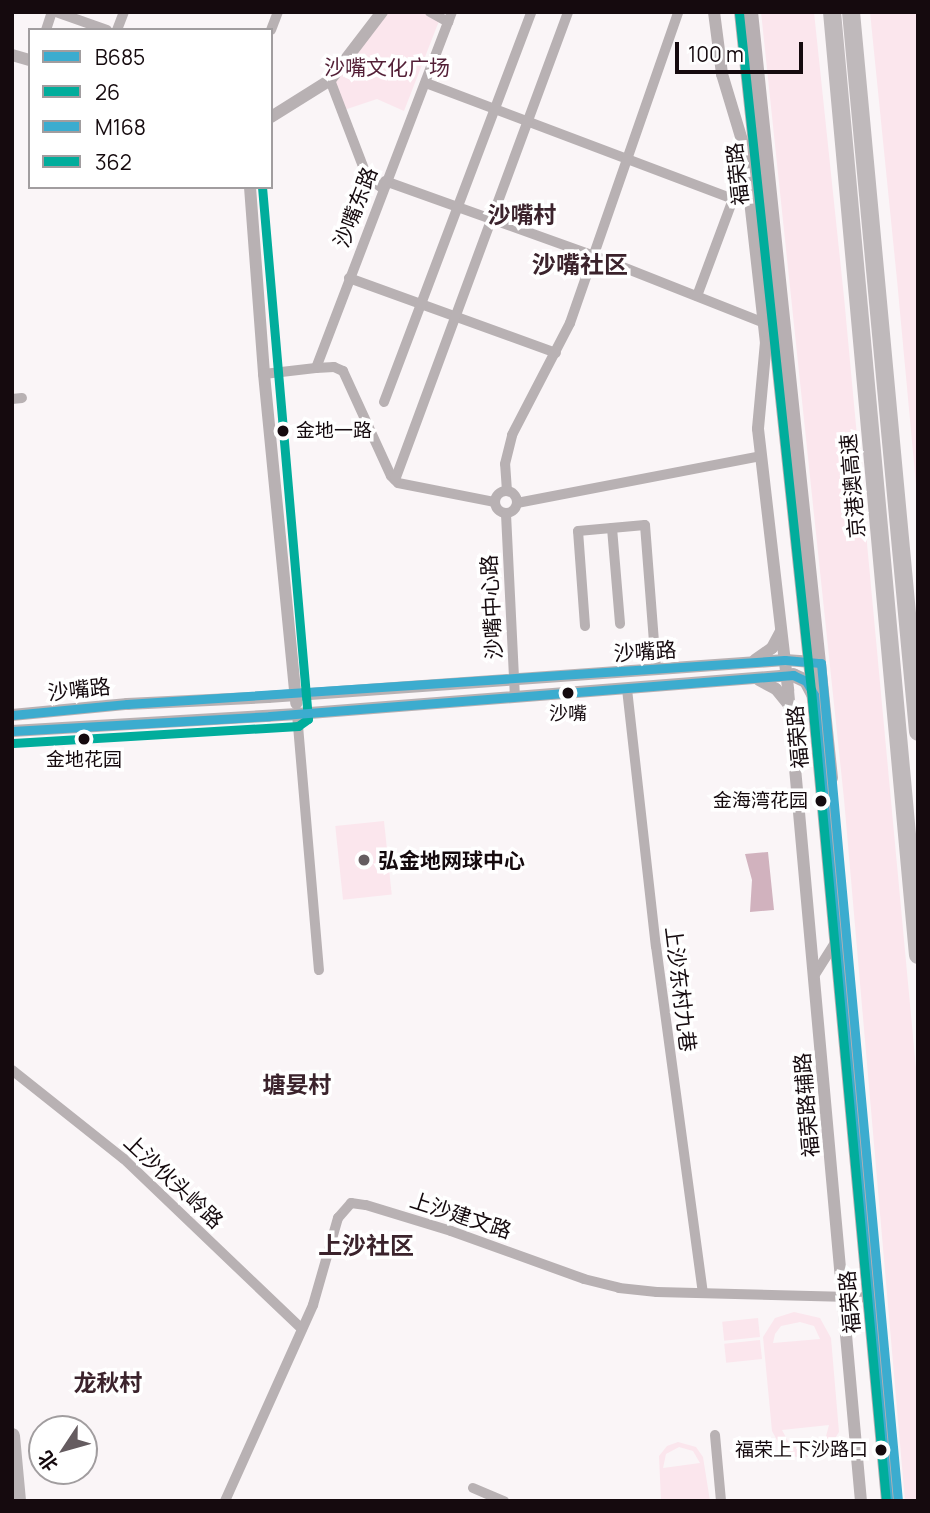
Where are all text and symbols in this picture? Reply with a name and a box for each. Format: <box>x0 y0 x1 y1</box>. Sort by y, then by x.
legend <box>28 28 273 189</box>
scale bar <box>678 28 806 72</box>
text: 100 m <box>688 40 744 68</box>
text: B685 <box>95 43 145 71</box>
park label: 沙嘴文化广场 <box>324 54 450 80</box>
text: 26 <box>95 78 120 106</box>
text: M168 <box>95 113 146 141</box>
street label: 福荣路 <box>721 141 753 207</box>
text: 362 <box>95 148 132 176</box>
street label: 沙嘴东路 <box>328 163 382 251</box>
district label: 沙嘴村 <box>488 200 556 228</box>
district label: 沙嘴社区 <box>532 250 628 278</box>
place label: 金地一路 <box>296 420 372 442</box>
marker: 金地一路 <box>276 424 290 438</box>
street label: 京港澳高速 <box>835 433 869 539</box>
street label: 沙嘴中心路 <box>476 554 506 660</box>
street label: 沙嘴路 <box>613 636 677 666</box>
street label: 沙嘴路 <box>46 673 112 705</box>
marker: 沙嘴 <box>561 686 575 700</box>
place label: 沙嘴 <box>549 703 587 725</box>
street label: 福荣路 <box>782 705 812 769</box>
marker: 金地花园 <box>77 732 91 746</box>
place label: 金地花园 <box>46 749 122 771</box>
place label: 金海湾花园 <box>713 790 808 812</box>
marker: 金海湾花园 <box>814 794 828 808</box>
place label: 弘金地网球中心 <box>378 847 525 873</box>
marker: 弘金地网球中心 <box>356 852 372 868</box>
street label: 上沙东村九巷 <box>661 925 701 1053</box>
street label: 福荣路辅路 <box>789 1052 823 1158</box>
district label: 塘妟村 <box>263 1070 331 1098</box>
street label: 上沙伙头岭路 <box>119 1129 229 1233</box>
street label: 上沙建文路 <box>407 1187 515 1243</box>
district label: 上沙社区 <box>318 1231 414 1259</box>
street label: 福荣路 <box>834 1270 864 1334</box>
district label: 龙秋村 <box>74 1368 142 1396</box>
north arrow <box>28 1415 98 1485</box>
place label: 福荣上下沙路口 <box>735 1439 868 1461</box>
marker: 福荣上下沙路口 <box>874 1443 888 1457</box>
text: 北 <box>32 1446 64 1477</box>

